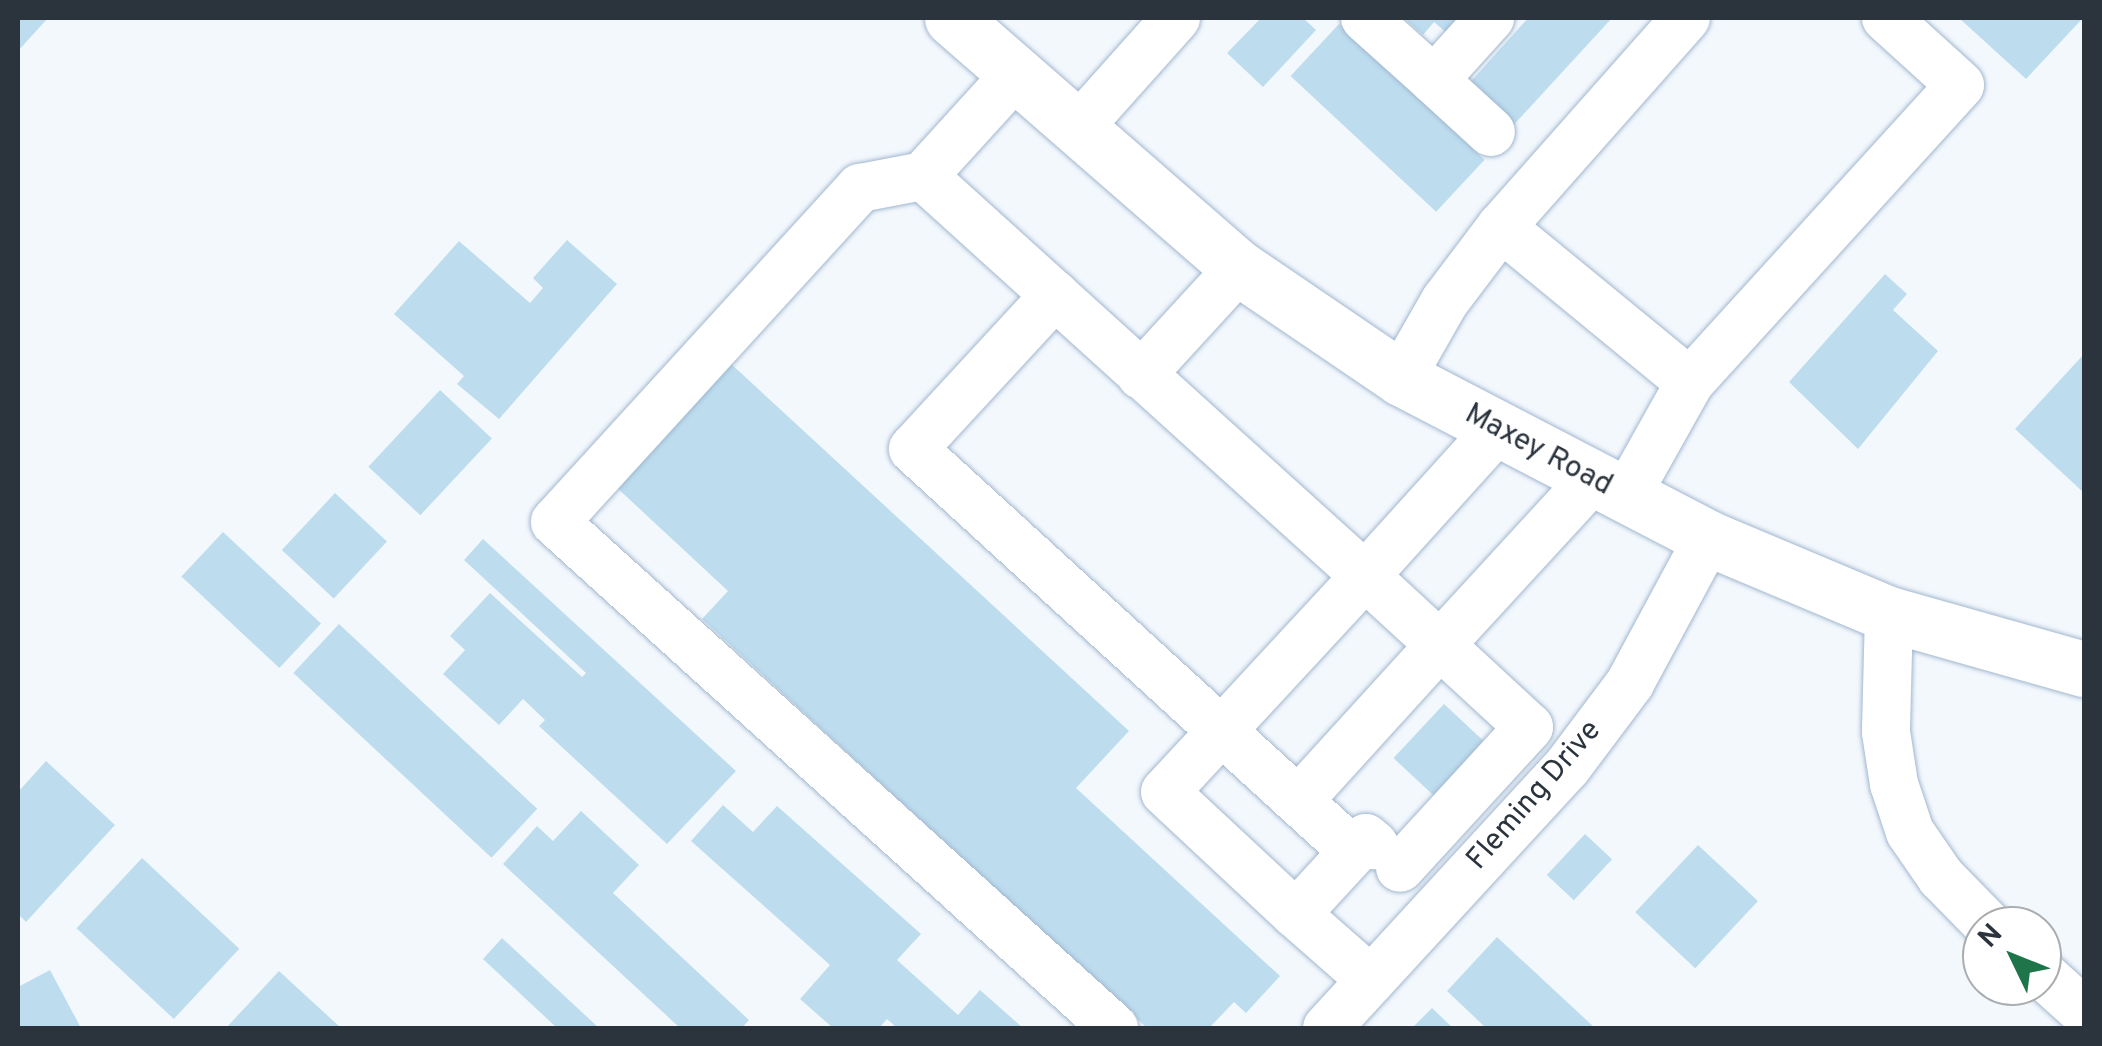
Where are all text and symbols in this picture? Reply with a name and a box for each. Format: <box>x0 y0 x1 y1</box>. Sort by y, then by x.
street label: Maxey Road <box>1458 397 1618 505</box>
street label: Fleming Drive <box>1460 714 1610 878</box>
north arrow <box>1962 906 2062 1006</box>
text: N <box>1971 917 2012 957</box>

